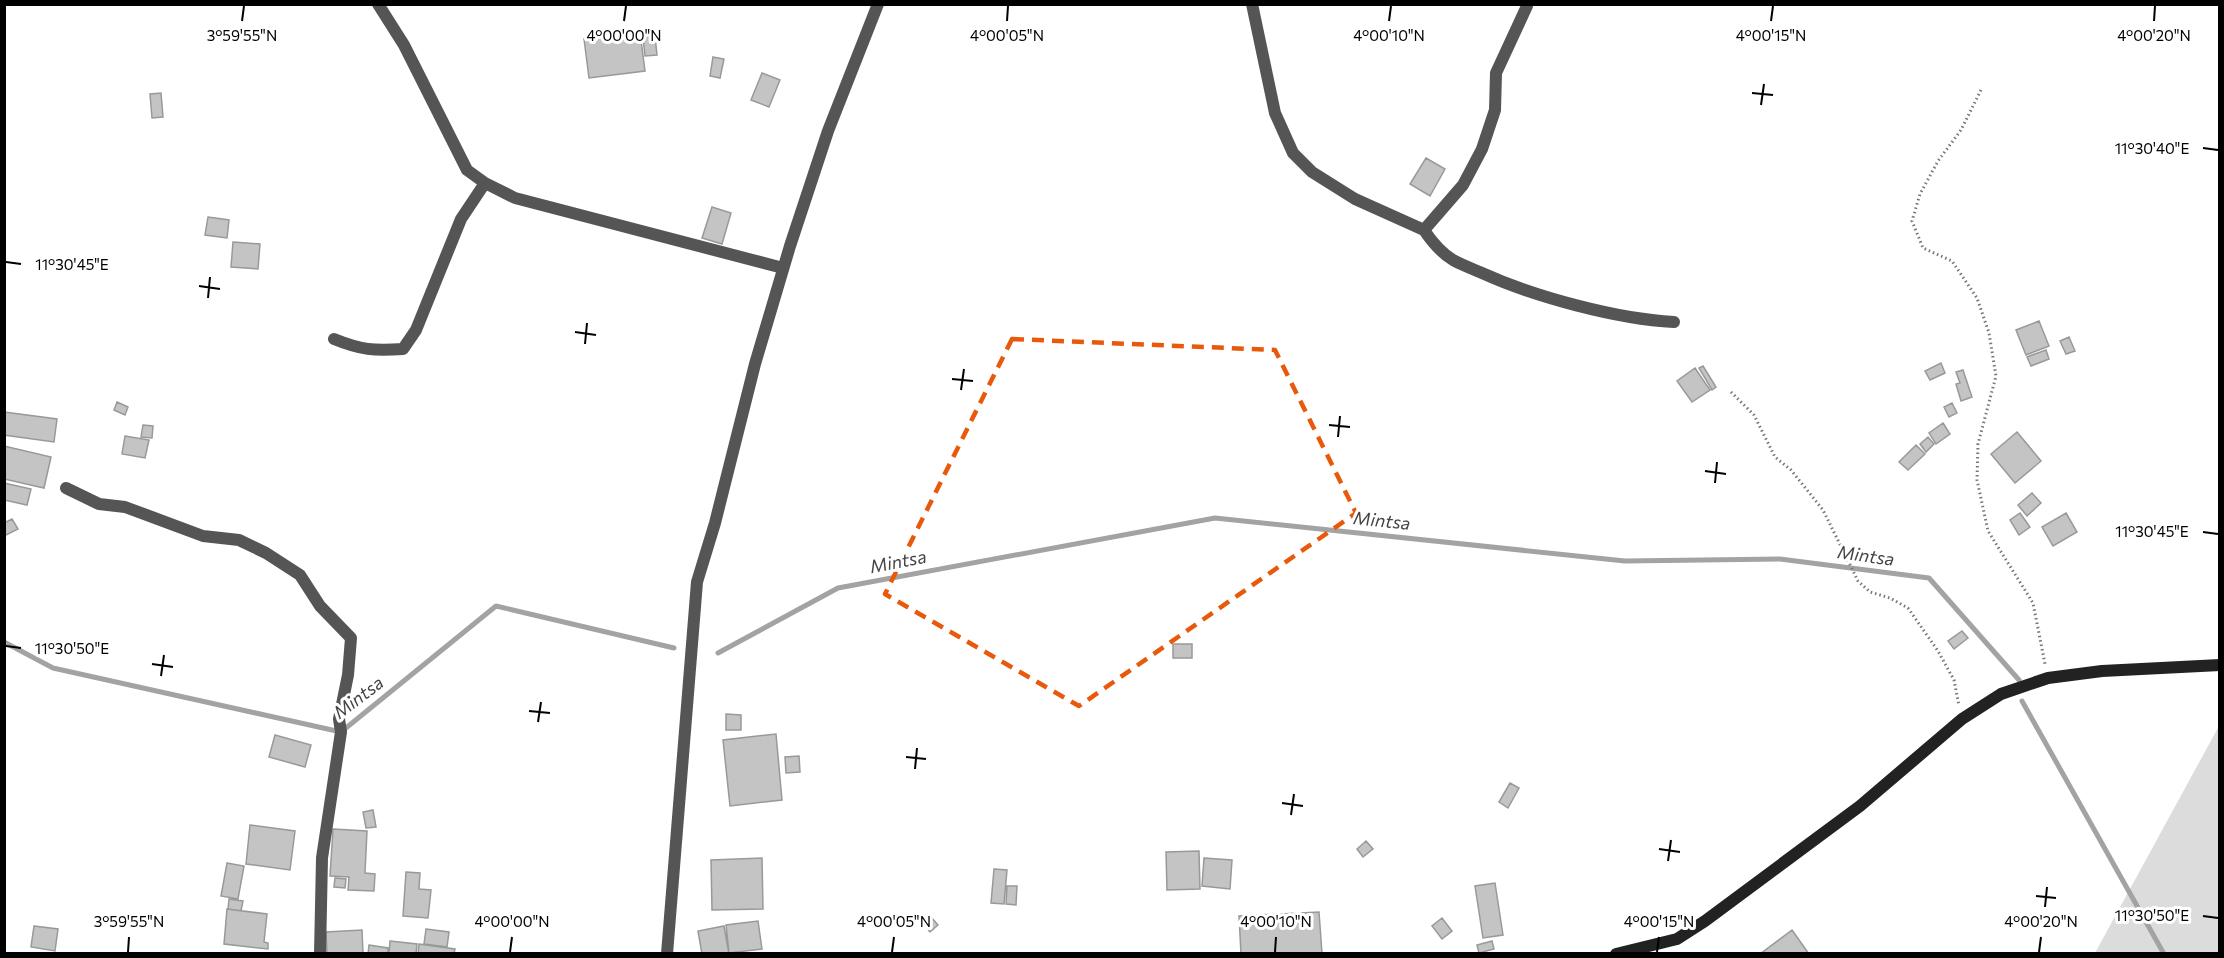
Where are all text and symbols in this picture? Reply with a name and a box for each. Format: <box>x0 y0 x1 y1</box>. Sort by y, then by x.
text: 3°59'55"N <box>207 26 277 44</box>
text: 4°00'00"N <box>586 26 662 44</box>
text: 4°00'05"N <box>970 26 1044 44</box>
text: 4°00'10"N <box>1353 26 1425 44</box>
text: 4°00'15"N <box>1736 26 1806 44</box>
text: 4°00'20"N <box>2117 26 2191 44</box>
text: 11°30'40"E <box>2115 139 2189 157</box>
text: 11°30'45"E <box>35 255 109 273</box>
water label: Mintsa <box>1352 506 1412 534</box>
text: 11°30'45"E <box>2115 522 2189 540</box>
water label: Mintsa <box>1836 540 1896 570</box>
water label: Mintsa <box>868 545 928 577</box>
text: 11°30'50"E <box>35 639 109 657</box>
water label: Mintsa <box>329 671 387 723</box>
text: 11°30'50"E <box>2115 906 2189 924</box>
text: 3°59'55"N <box>94 912 164 930</box>
text: 4°00'00"N <box>474 912 550 930</box>
text: 4°00'05"N <box>857 912 931 930</box>
text: 4°00'10"N <box>1240 912 1312 930</box>
text: 4°00'15"N <box>1624 912 1694 930</box>
text: 4°00'20"N <box>2004 912 2078 930</box>

